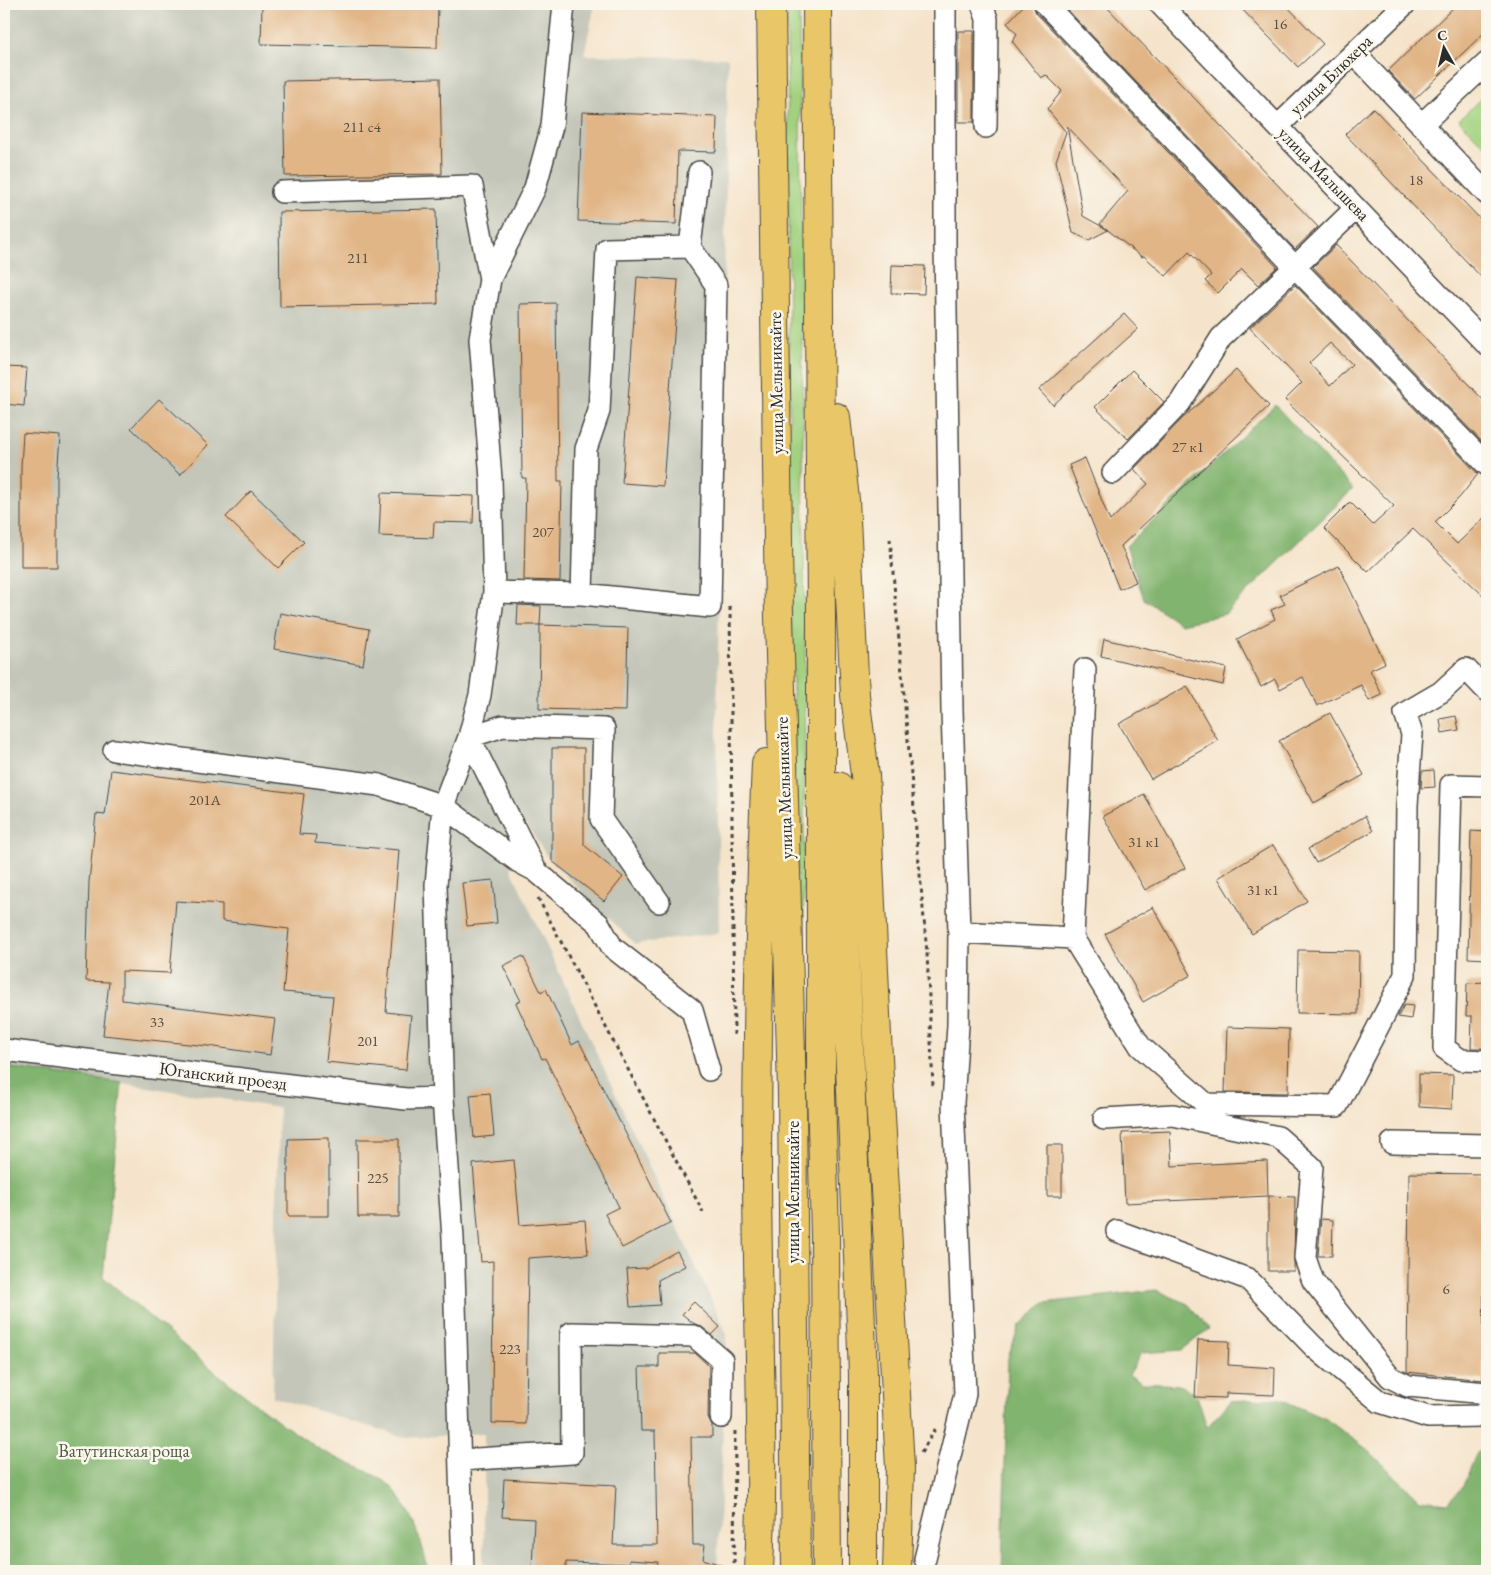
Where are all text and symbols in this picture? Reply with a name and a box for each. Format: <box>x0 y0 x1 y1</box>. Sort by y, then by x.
house number: 16 <box>1273 14 1287 33</box>
north arrow <box>1418 22 1468 72</box>
text: С <box>1436 26 1448 45</box>
street label: улица Блюхера <box>1284 29 1378 120</box>
house number: 211 с4 <box>343 117 382 136</box>
street label: улица Малышева <box>1273 122 1376 226</box>
house number: 18 <box>1409 170 1423 189</box>
house number: 211 <box>347 248 369 267</box>
street label: улица Мельникайте <box>763 312 788 454</box>
house number: 27 к1 <box>1172 437 1204 456</box>
house number: 207 <box>532 522 555 541</box>
street label: улица Мельникайте <box>770 716 797 860</box>
house number: 201А <box>189 790 222 809</box>
house number: 31 к1 <box>1128 832 1160 851</box>
house number: 31 к1 <box>1247 880 1279 899</box>
house number: 33 <box>150 1012 164 1031</box>
house number: 201 <box>357 1031 379 1050</box>
street label: Юганский проезд <box>158 1056 288 1095</box>
street label: улица Мельникайте <box>781 1121 804 1263</box>
house number: 225 <box>367 1168 389 1187</box>
house number: 6 <box>1442 1279 1450 1298</box>
house number: 223 <box>499 1339 521 1358</box>
park label: Ватутинская роща <box>58 1439 191 1462</box>

